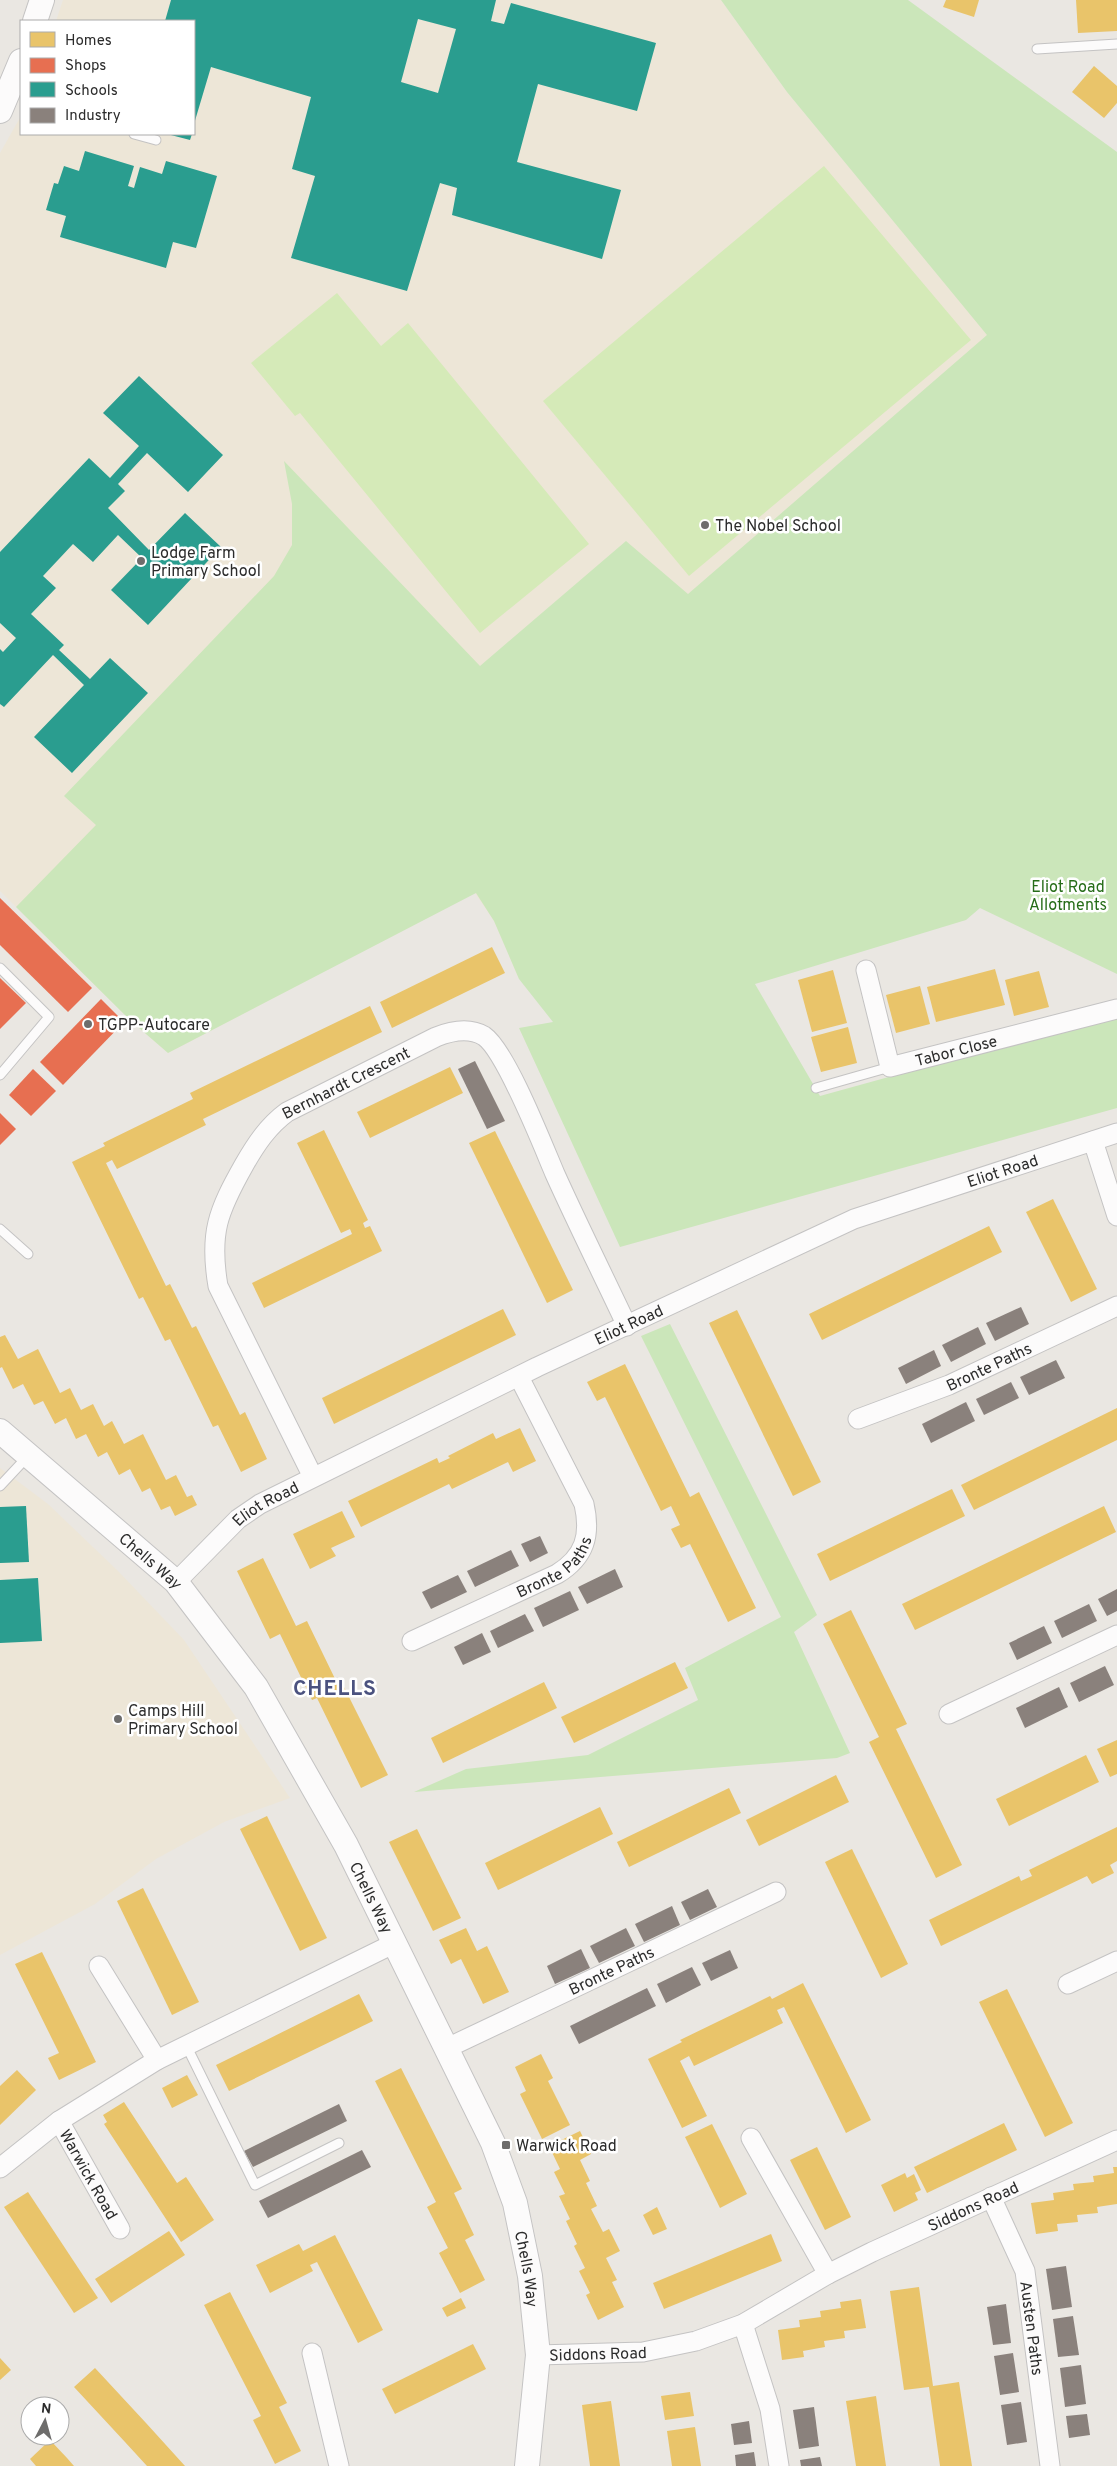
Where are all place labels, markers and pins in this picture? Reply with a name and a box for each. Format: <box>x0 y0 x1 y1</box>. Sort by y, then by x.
place label: The Nobel School <box>715 517 841 537</box>
marker: The Nobel School <box>699 519 711 531</box>
place label: Lodge Farm Primary School <box>151 544 261 582</box>
marker: Lodge Farm Primary School <box>135 555 147 567</box>
place label: TGPP-Autocare <box>98 1016 210 1036</box>
marker: TGPP-Autocare <box>82 1018 94 1030</box>
place label: Camps Hill Primary School <box>128 1702 238 1740</box>
marker: Camps Hill Primary School <box>112 1713 124 1725</box>
place label: Warwick Road <box>516 2137 617 2157</box>
marker: Warwick Road <box>500 2139 512 2151</box>

